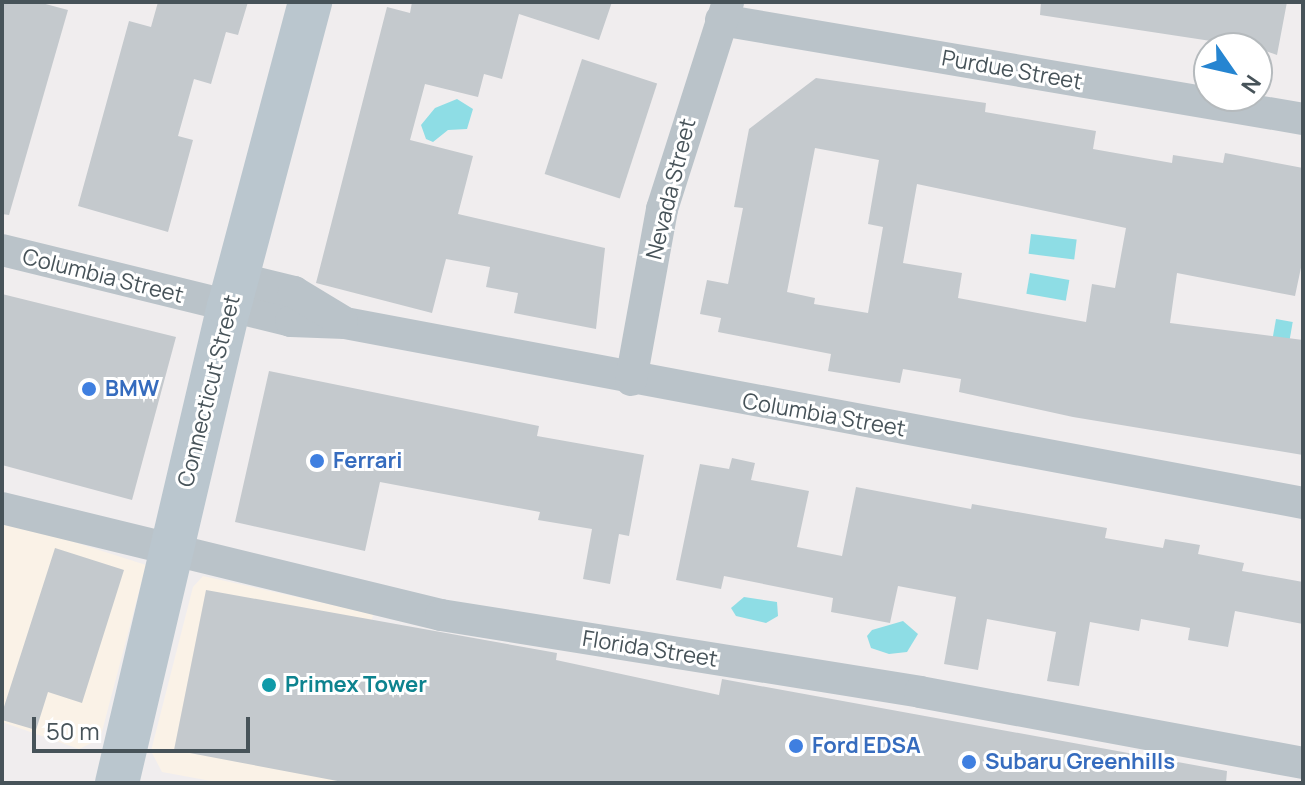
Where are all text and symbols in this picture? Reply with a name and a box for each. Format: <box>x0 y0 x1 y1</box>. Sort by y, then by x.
north arrow <box>1193 32 1273 112</box>
street label: Purdue Street <box>940 45 1084 95</box>
text: N <box>1234 69 1268 99</box>
street label: Nevada Street <box>641 116 701 262</box>
street label: Columbia Street <box>20 243 186 309</box>
street label: Connecticut Street <box>172 292 246 490</box>
place label: BMW <box>105 376 159 402</box>
marker: BMW <box>80 380 98 398</box>
street label: Columbia Street <box>740 388 908 442</box>
place label: Ferrari <box>333 448 402 474</box>
marker: Ferrari <box>308 452 326 470</box>
street label: Florida Street <box>580 625 720 673</box>
place label: Primex Tower <box>285 672 427 698</box>
marker: Primex Tower <box>260 676 278 694</box>
scale bar <box>36 701 254 751</box>
text: 50 m <box>46 714 100 747</box>
place label: Ford EDSA <box>812 733 921 759</box>
marker: Ford EDSA <box>787 737 805 755</box>
place label: Subaru Greenhills <box>985 749 1175 775</box>
marker: Subaru Greenhills <box>960 753 978 771</box>

